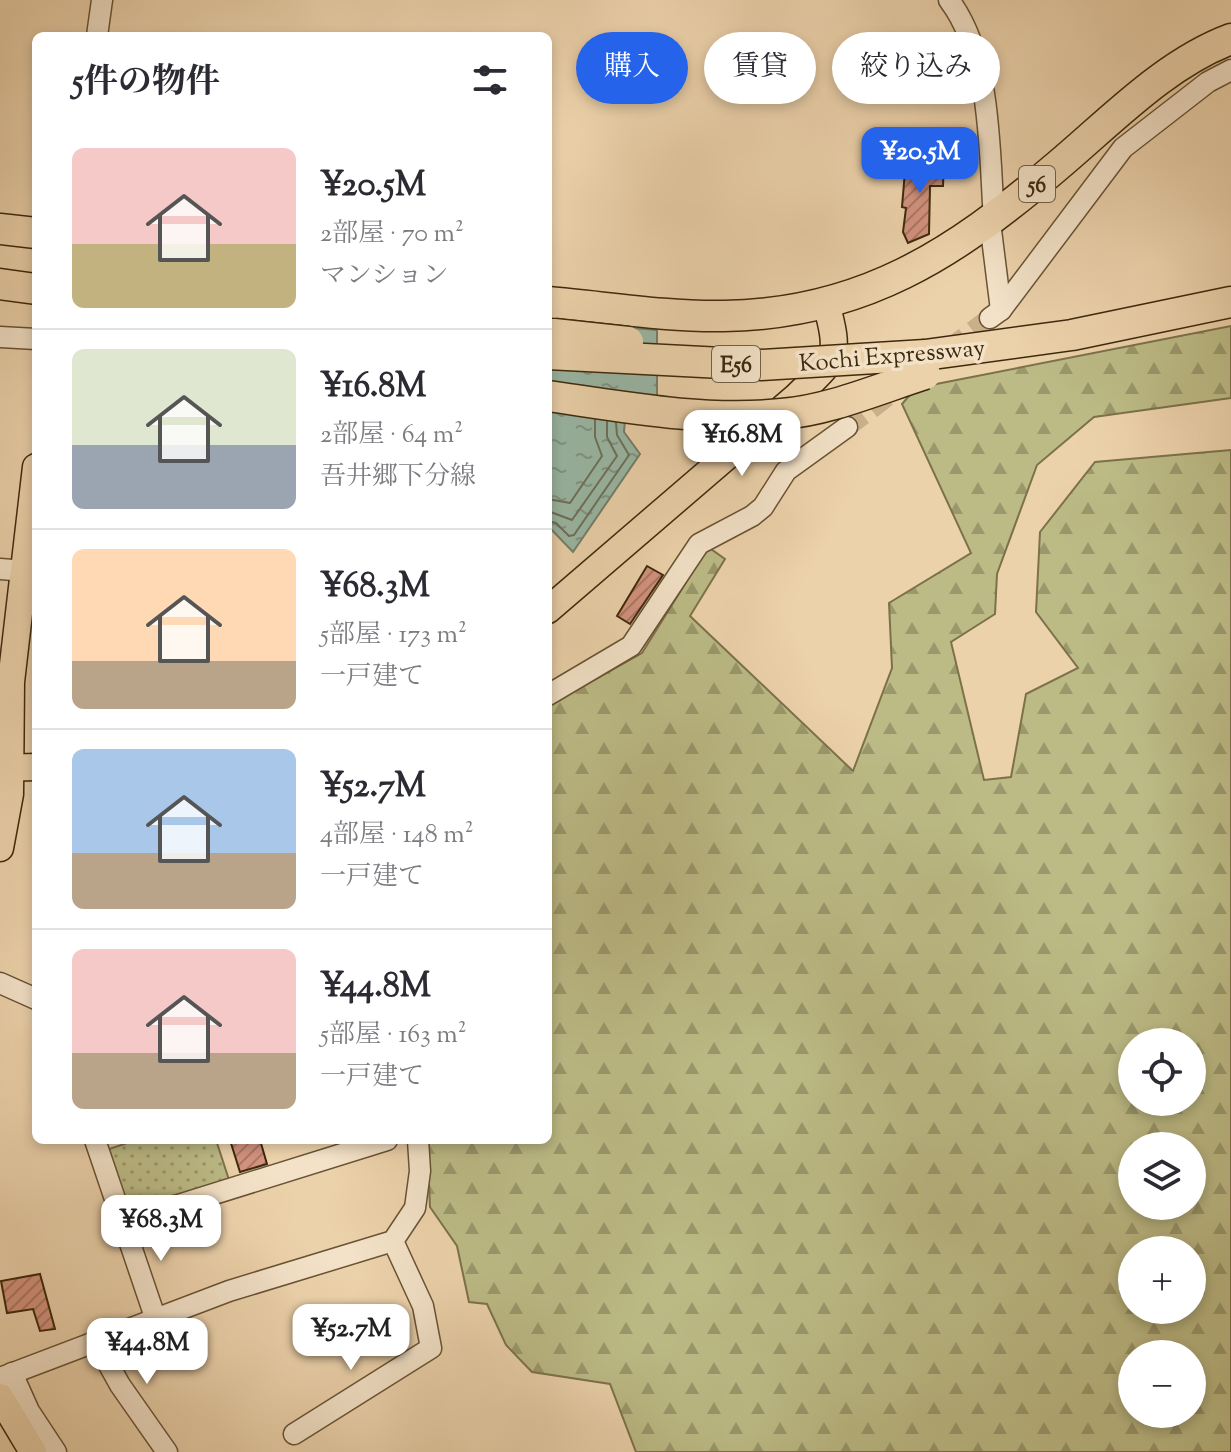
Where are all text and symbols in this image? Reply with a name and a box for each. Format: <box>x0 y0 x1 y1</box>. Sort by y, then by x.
chip: 購入 <box>576 32 688 104</box>
chip: 賃貸 <box>704 32 816 104</box>
chip: 絞り込み <box>832 32 1000 104</box>
icon: filters <box>468 58 512 102</box>
text: 5件の物件 <box>72 59 220 108</box>
pin: ¥20.5M <box>855 127 985 195</box>
text: ¥20.5M <box>879 134 961 171</box>
text: ¥20.5M <box>320 162 426 211</box>
road number: 56 <box>1019 166 1055 202</box>
icon: home <box>136 180 232 276</box>
text: 2部屋 · 70 m² <box>320 216 464 253</box>
text: マンション <box>320 258 449 295</box>
street label: Kochi Expressway <box>798 332 987 382</box>
road number: E56 <box>712 346 760 382</box>
text: ¥16.8M <box>320 363 426 412</box>
icon: home <box>136 381 232 477</box>
pin: ¥16.8M <box>677 410 807 478</box>
text: 2部屋 · 64 m² <box>320 417 463 454</box>
text: ¥16.8M <box>701 417 783 454</box>
text: 吾井郷下分線 <box>320 459 476 496</box>
text: ¥68.3M <box>320 563 430 612</box>
icon: home <box>136 581 232 677</box>
text: 5部屋 · 173 m² <box>320 617 467 654</box>
text: 一戸建て <box>320 659 424 696</box>
text: ¥52.7M <box>320 763 426 812</box>
icon: home <box>136 781 232 877</box>
text: 4部屋 · 148 m² <box>320 817 473 854</box>
text: 一戸建て <box>320 859 424 896</box>
text: ¥44.8M <box>320 963 431 1012</box>
icon: home <box>136 981 232 1077</box>
text: 5部屋 · 163 m² <box>320 1017 467 1054</box>
map controls <box>1118 1028 1206 1428</box>
button: locate <box>1118 1028 1206 1116</box>
text: 一戸建て <box>320 1059 424 1096</box>
button: layers <box>1118 1132 1206 1220</box>
pin: ¥68.3M <box>96 1195 226 1263</box>
text: ¥68.3M <box>119 1202 203 1239</box>
button: + <box>1118 1236 1206 1324</box>
pin: ¥52.7M <box>286 1304 416 1372</box>
text: ¥52.7M <box>311 1311 391 1348</box>
pin: ¥44.8M <box>82 1318 212 1386</box>
text: ¥44.8M <box>105 1325 189 1362</box>
button: − <box>1118 1340 1206 1428</box>

